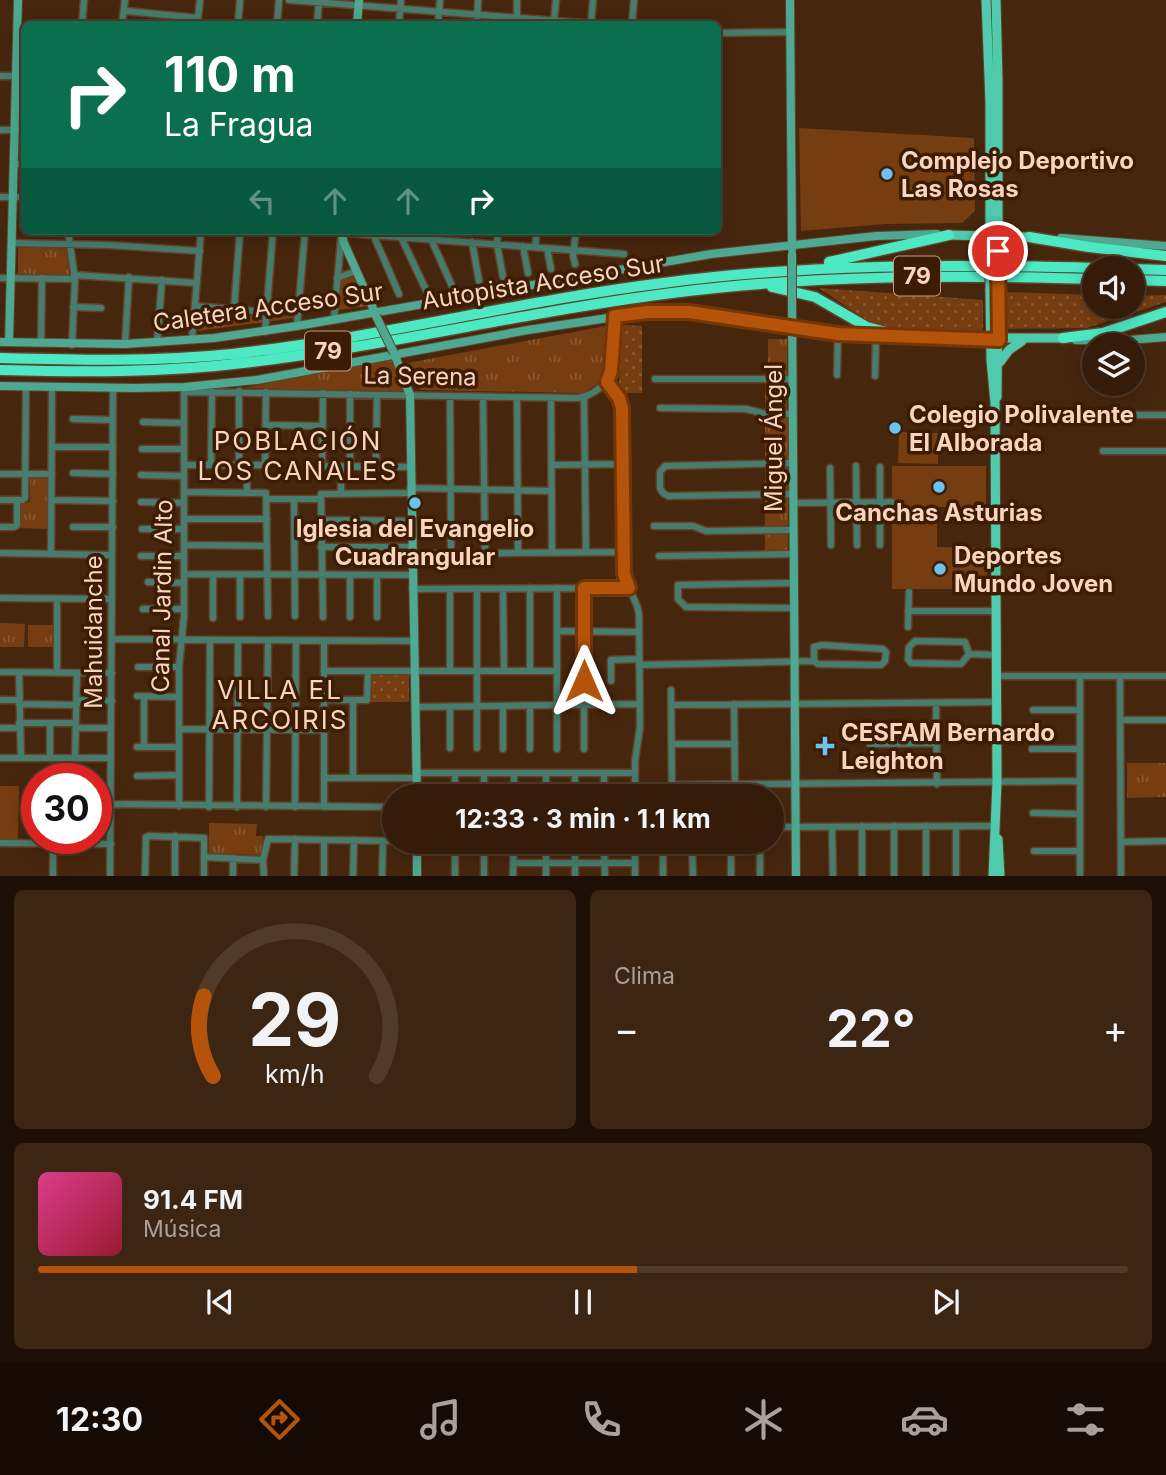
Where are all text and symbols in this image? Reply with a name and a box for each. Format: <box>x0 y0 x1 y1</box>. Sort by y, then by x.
text: 110 m <box>164 45 296 104</box>
icon: right <box>49 49 140 140</box>
text: La Fragua <box>164 105 314 144</box>
place label: Complejo Deportivo Las Rosas <box>901 146 1134 203</box>
marker: Complejo Deportivo Las Rosas <box>879 166 895 182</box>
icon: left <box>243 182 281 220</box>
icon: ahead <box>316 182 354 220</box>
icon: ahead <box>389 182 427 220</box>
icon: right <box>462 182 500 220</box>
pin <box>968 221 1028 281</box>
icon: arrive <box>979 232 1017 270</box>
street label: Autopista Acceso Sur <box>420 249 666 315</box>
road number: 79 <box>894 256 940 296</box>
map controls <box>1082 256 1145 396</box>
button: sound <box>1082 256 1145 319</box>
street label: Caletera Acceso Sur <box>151 276 385 338</box>
road number: 79 <box>305 332 351 370</box>
button: layers <box>1082 333 1145 396</box>
street label: La Serena <box>363 361 477 391</box>
street label: Miguel Ángel <box>758 364 788 512</box>
place label: Colegio Polivalente El Alborada <box>909 400 1134 457</box>
marker: Colegio Polivalente El Alborada <box>887 420 903 436</box>
district label: POBLACIÓN LOS CANALES <box>198 425 398 486</box>
marker: Canchas Asturias <box>931 479 947 495</box>
marker: Iglesia del Evangelio Cuadrangular <box>407 495 423 511</box>
place label: Canchas Asturias <box>835 498 1043 527</box>
street label: Canal Jardin Alto <box>146 499 178 693</box>
place label: Iglesia del Evangelio Cuadrangular <box>296 514 534 571</box>
place label: Deportes Mundo Joven <box>954 541 1113 598</box>
street label: Mahuidanche <box>79 555 108 709</box>
marker: Deportes Mundo Joven <box>932 561 948 577</box>
position arrow <box>547 644 621 718</box>
district label: VILLA EL ARCOIRIS <box>212 674 348 735</box>
place label: CESFAM Bernardo Leighton <box>841 718 1055 775</box>
marker: CESFAM Bernardo Leighton <box>815 736 835 756</box>
speed limit sign: 30 <box>21 763 112 854</box>
text: 12:33 · 3 min · 1.1 km <box>455 803 711 834</box>
text: Clima <box>614 962 675 990</box>
text: 29 <box>248 975 342 1064</box>
text: 22° <box>826 997 916 1060</box>
text: − <box>614 1006 639 1052</box>
text: + <box>1103 1006 1128 1052</box>
text: km/h <box>265 1058 325 1088</box>
text: 91.4 FM <box>143 1184 243 1215</box>
text: Música <box>143 1215 221 1243</box>
icon: previous <box>201 1283 239 1321</box>
icon: pause <box>564 1283 602 1321</box>
icon: next <box>927 1283 965 1321</box>
icon: directions <box>255 1395 304 1444</box>
icon: music <box>416 1395 465 1444</box>
icon: phone <box>577 1395 626 1444</box>
icon: climate <box>739 1395 788 1444</box>
icon: car <box>900 1395 949 1444</box>
icon: filters <box>1061 1395 1110 1444</box>
text: 12:30 <box>56 1400 143 1439</box>

